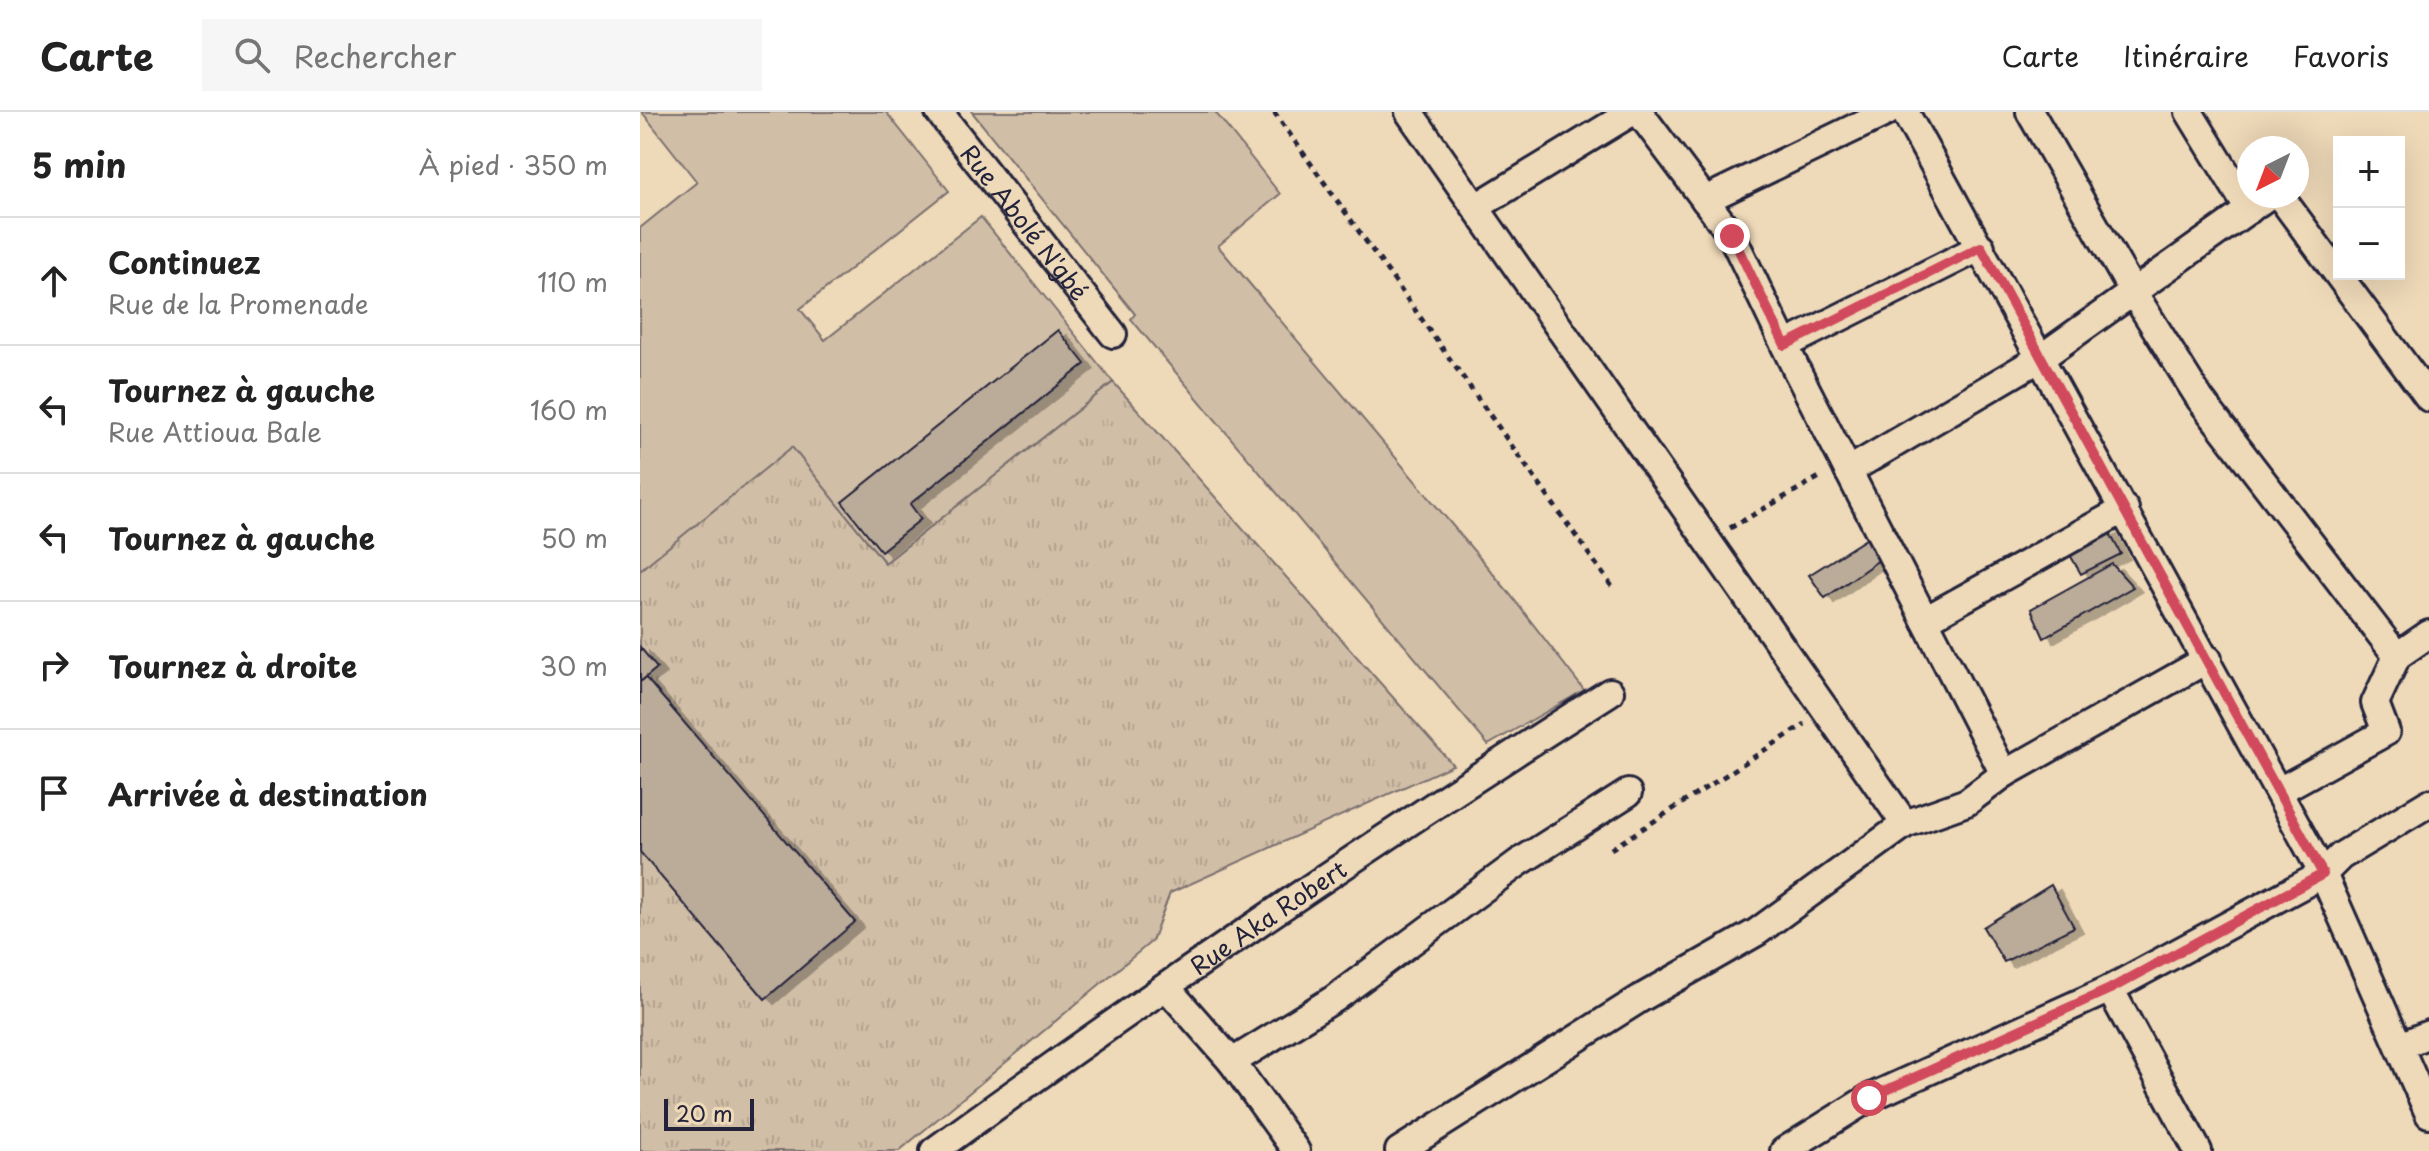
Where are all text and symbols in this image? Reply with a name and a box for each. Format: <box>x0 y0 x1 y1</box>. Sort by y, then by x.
search box <box>202 19 762 91</box>
text: Carte <box>40 27 154 84</box>
icon: search <box>230 33 274 77</box>
text: Rechercher <box>294 33 456 78</box>
text: Carte <box>2001 34 2079 77</box>
text: Itinéraire <box>2123 34 2249 77</box>
text: Favoris <box>2293 34 2389 77</box>
north arrow <box>2237 136 2309 208</box>
map controls <box>2333 136 2405 280</box>
button: + <box>2333 136 2405 208</box>
street label: Rue Abolé N'gbé <box>953 137 1098 308</box>
text: 5 min <box>32 138 126 190</box>
text: À pied · 350 m <box>419 145 608 184</box>
button: − <box>2333 208 2405 280</box>
route end <box>1714 218 1750 254</box>
text: Continuez <box>108 239 261 284</box>
icon: ahead <box>32 259 76 303</box>
text: 110 m <box>537 262 608 301</box>
text: Rue de la Promenade <box>108 284 369 323</box>
text: Tournez à gauche <box>108 367 375 412</box>
icon: left <box>32 387 76 431</box>
text: 160 m <box>530 390 608 429</box>
text: Rue Attioua Bale <box>108 412 322 451</box>
icon: left <box>32 515 76 559</box>
text: Tournez à gauche <box>108 515 375 560</box>
text: 50 m <box>541 518 608 557</box>
icon: right <box>32 643 76 687</box>
text: Tournez à droite <box>108 643 357 688</box>
text: 30 m <box>540 646 608 685</box>
icon: arrive <box>32 771 76 815</box>
text: Arrivée à destination <box>108 771 428 816</box>
street label: Rue Aka Robert <box>1182 851 1354 983</box>
route start <box>1851 1080 1887 1116</box>
scale bar <box>664 1095 754 1131</box>
text: 20 m <box>676 1096 733 1129</box>

